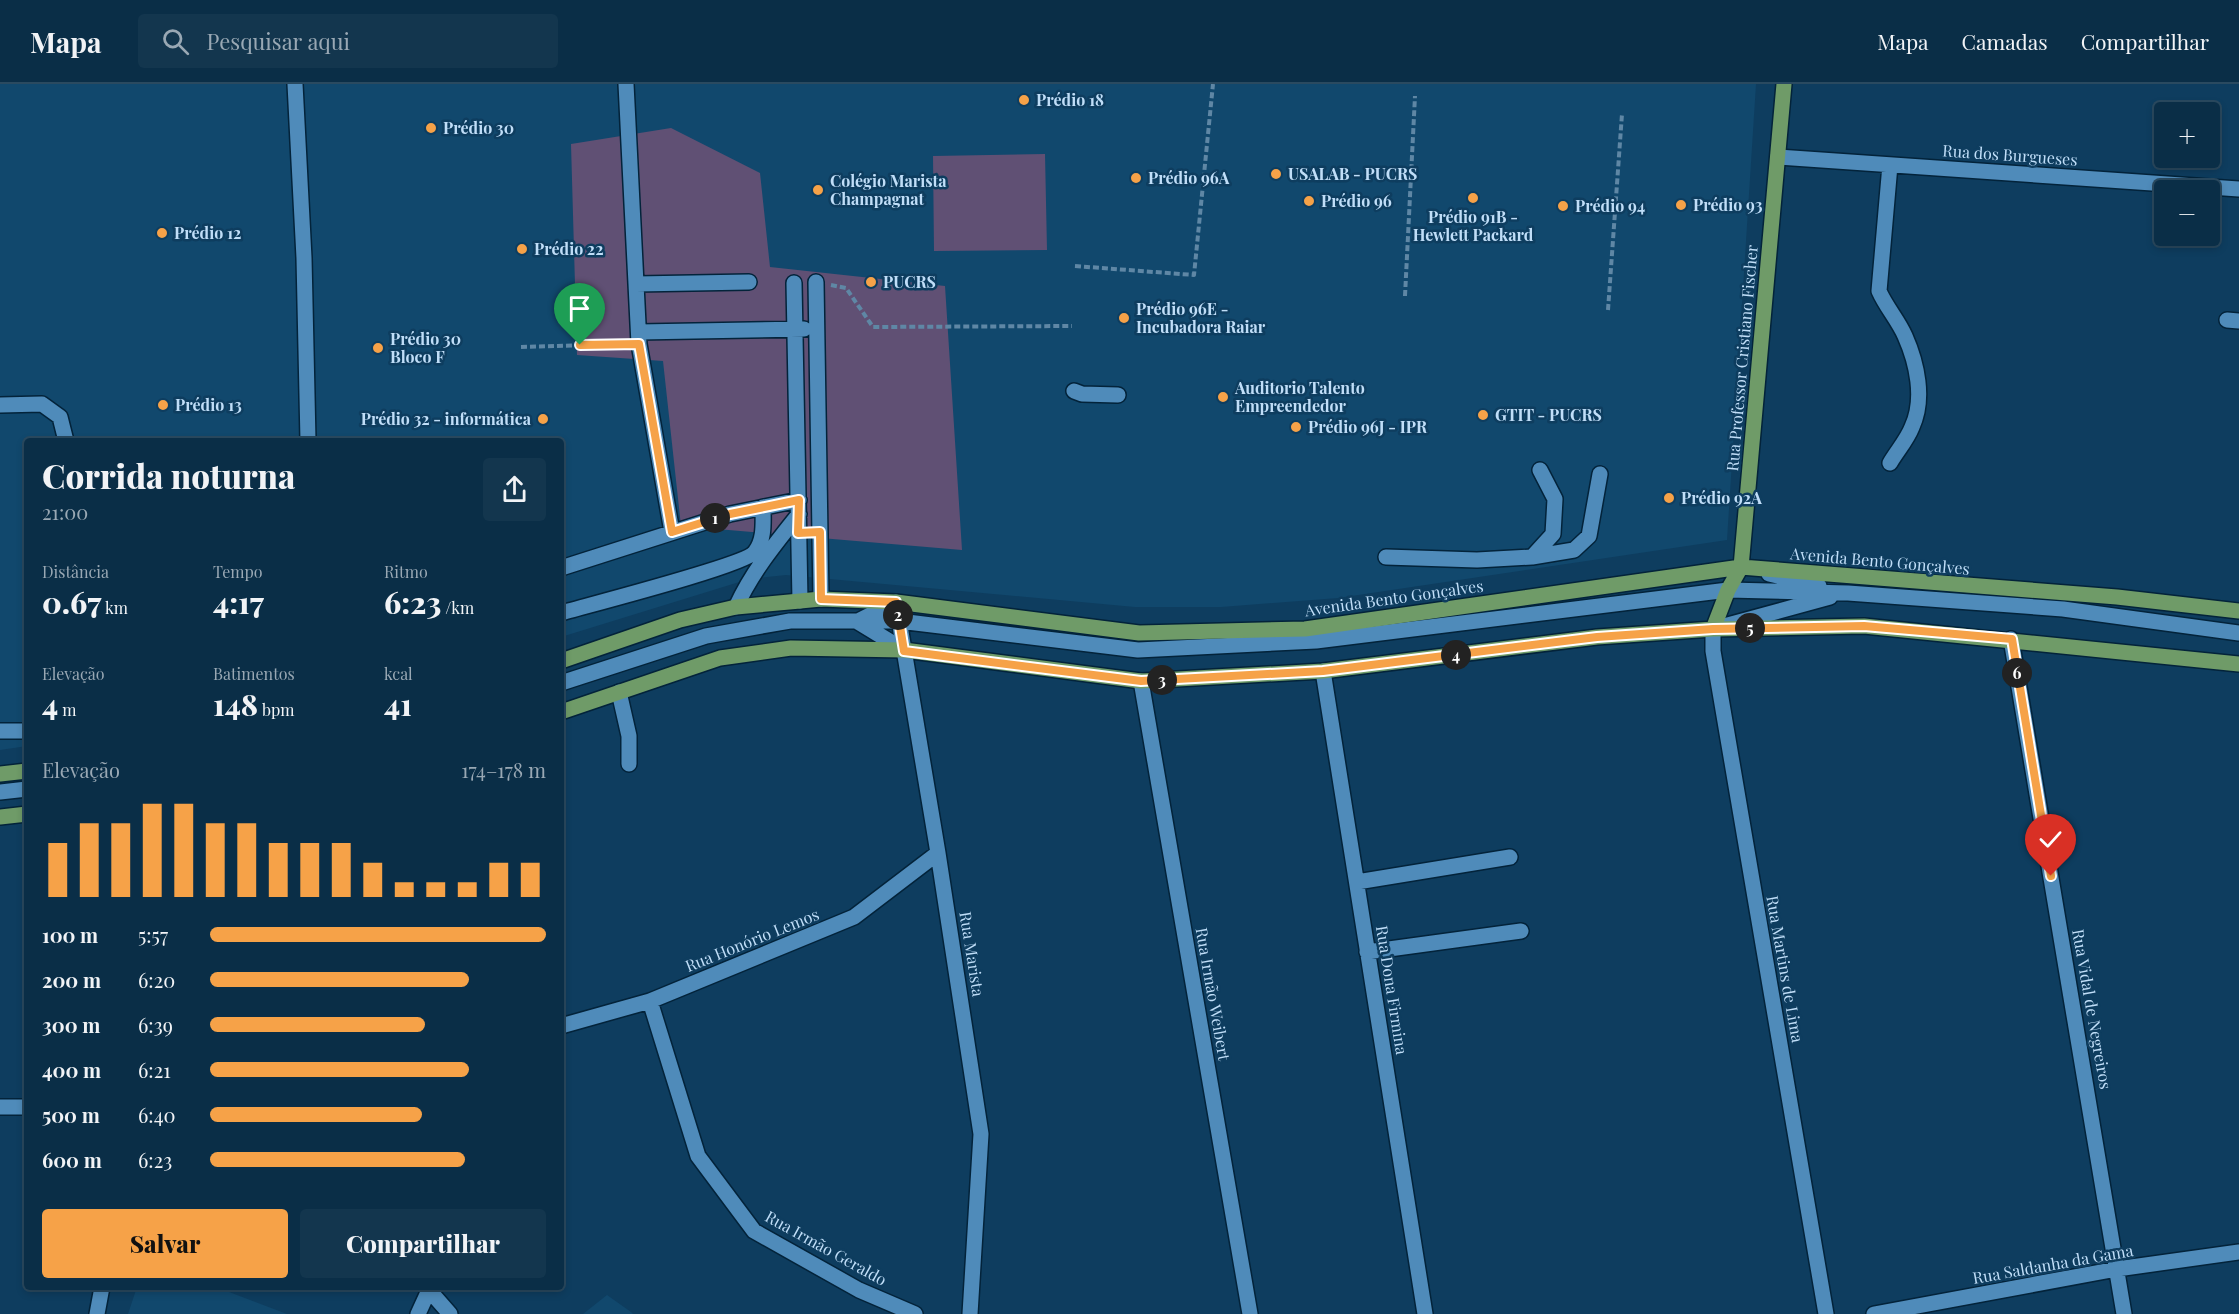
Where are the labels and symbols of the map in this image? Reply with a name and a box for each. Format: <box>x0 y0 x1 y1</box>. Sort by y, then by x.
place label: Prédio 18 <box>1036 89 1104 110</box>
marker: Prédio 18 <box>1017 93 1031 107</box>
place label: Prédio 30 <box>443 117 514 138</box>
marker: Prédio 30 <box>424 121 438 135</box>
street label: Rua dos Burgueses <box>1942 139 2078 170</box>
place label: USALAB - PUCRS <box>1288 163 1417 184</box>
place label: Prédio 96A <box>1148 167 1230 188</box>
marker: USALAB - PUCRS <box>1269 167 1283 181</box>
place label: Colégio Marista Champagnat <box>830 170 947 209</box>
marker: Prédio 96A <box>1129 171 1143 185</box>
marker: Colégio Marista Champagnat <box>811 183 825 197</box>
place label: Prédio 96 <box>1321 190 1392 211</box>
marker: Prédio 91B - Hewlett Packard <box>1466 191 1480 205</box>
marker: Prédio 96 <box>1302 194 1316 208</box>
place label: Prédio 93 <box>1693 194 1763 215</box>
place label: Prédio 94 <box>1575 195 1645 216</box>
marker: Prédio 93 <box>1674 198 1688 212</box>
marker: Prédio 94 <box>1556 199 1570 213</box>
place label: Prédio 91B - Hewlett Packard <box>1413 206 1534 245</box>
place label: Prédio 12 <box>174 222 241 243</box>
marker: Prédio 12 <box>155 226 169 240</box>
place label: Prédio 22 <box>534 238 604 259</box>
marker: Prédio 22 <box>515 242 529 256</box>
street label: Rua Professor Cristiano Fischer <box>1721 244 1762 472</box>
place label: PUCRS <box>883 271 936 292</box>
marker: PUCRS <box>864 275 878 289</box>
pin <box>554 283 605 345</box>
place label: Prédio 96E - Incubadora Raiar <box>1136 298 1266 337</box>
marker: Prédio 96E - Incubadora Raiar <box>1117 311 1131 325</box>
place label: Prédio 30 Bloco F <box>390 328 461 367</box>
marker: Prédio 30 Bloco F <box>371 341 385 355</box>
place label: Auditorio Talento Empreendedor <box>1234 377 1365 416</box>
marker: Auditorio Talento Empreendedor <box>1216 390 1230 404</box>
place label: Prédio 13 <box>175 394 242 415</box>
marker: Prédio 13 <box>156 398 170 412</box>
place label: GTIT - PUCRS <box>1495 404 1602 425</box>
place label: Prédio 32 - informática <box>361 408 532 429</box>
marker: GTIT - PUCRS <box>1476 408 1490 422</box>
marker: Prédio 32 - informática <box>536 412 550 426</box>
place label: Prédio 96J - IPR <box>1308 416 1428 437</box>
marker: Prédio 96J - IPR <box>1289 420 1303 434</box>
place label: Prédio 92A <box>1681 487 1762 508</box>
marker: Prédio 92A <box>1662 491 1676 505</box>
pin: 1 <box>700 503 730 533</box>
street label: Avenida Bento Gonçalves <box>1788 542 1971 579</box>
street label: Avenida Bento Gonçalves <box>1302 575 1485 621</box>
pin: 2 <box>883 600 913 630</box>
pin: 5 <box>1735 613 1765 643</box>
pin: 4 <box>1441 640 1471 670</box>
pin: 6 <box>2002 658 2032 688</box>
pin: 3 <box>1147 665 1177 695</box>
pin <box>2025 814 2076 876</box>
street label: Rua Martins de Lima <box>1762 894 1809 1044</box>
street label: Rua Honório Lemos <box>682 903 822 976</box>
street label: Rua Marista <box>955 910 990 998</box>
street label: Rua Dona Firmina <box>1372 924 1413 1056</box>
street label: Rua Irmão Weibert <box>1191 926 1236 1062</box>
street label: Rua Vidal de Negreiros <box>2068 927 2117 1091</box>
street label: Rua Irmão Geraldo <box>762 1205 891 1290</box>
street label: Rua Saldanha da Gama <box>1971 1239 2135 1288</box>

